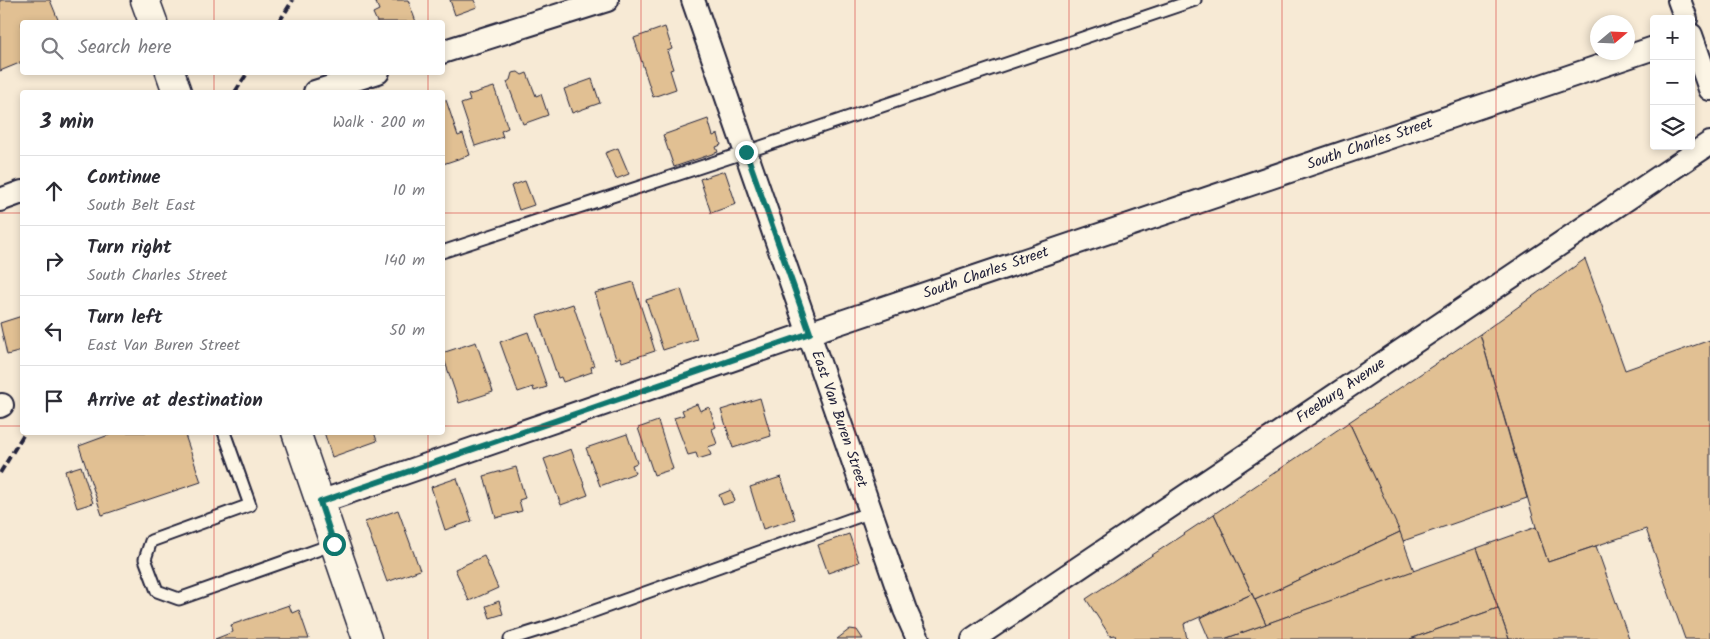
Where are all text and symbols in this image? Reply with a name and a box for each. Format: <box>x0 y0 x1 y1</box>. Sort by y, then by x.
north arrow <box>1590 15 1635 60</box>
map controls <box>1650 15 1695 150</box>
button: + <box>1650 15 1695 60</box>
search box <box>20 20 445 75</box>
text: Search here <box>78 33 172 63</box>
icon: search <box>38 34 66 62</box>
button: − <box>1650 60 1695 105</box>
button: layers <box>1650 105 1695 150</box>
text: 3 min <box>40 106 94 139</box>
text: Walk · 200 m <box>332 110 425 135</box>
street label: South Charles Street <box>1304 111 1436 177</box>
route end <box>735 141 758 164</box>
text: Continue <box>87 163 160 193</box>
icon: ahead <box>40 177 68 205</box>
text: 10 m <box>393 178 425 203</box>
text: South Belt East <box>87 193 195 218</box>
text: Turn right <box>87 233 172 263</box>
street label: South Charles Street <box>920 240 1052 306</box>
icon: right <box>40 247 68 275</box>
text: 140 m <box>384 248 425 273</box>
text: South Charles Street <box>87 263 228 288</box>
text: Turn left <box>87 303 162 333</box>
icon: left <box>40 317 68 345</box>
text: 50 m <box>389 318 425 343</box>
text: East Van Buren Street <box>87 333 240 358</box>
street label: East Van Buren Street <box>804 347 874 491</box>
street label: Freeburg Avenue <box>1291 352 1391 430</box>
text: Arrive at destination <box>87 386 263 416</box>
icon: arrive <box>40 387 68 415</box>
route start <box>323 533 346 556</box>

